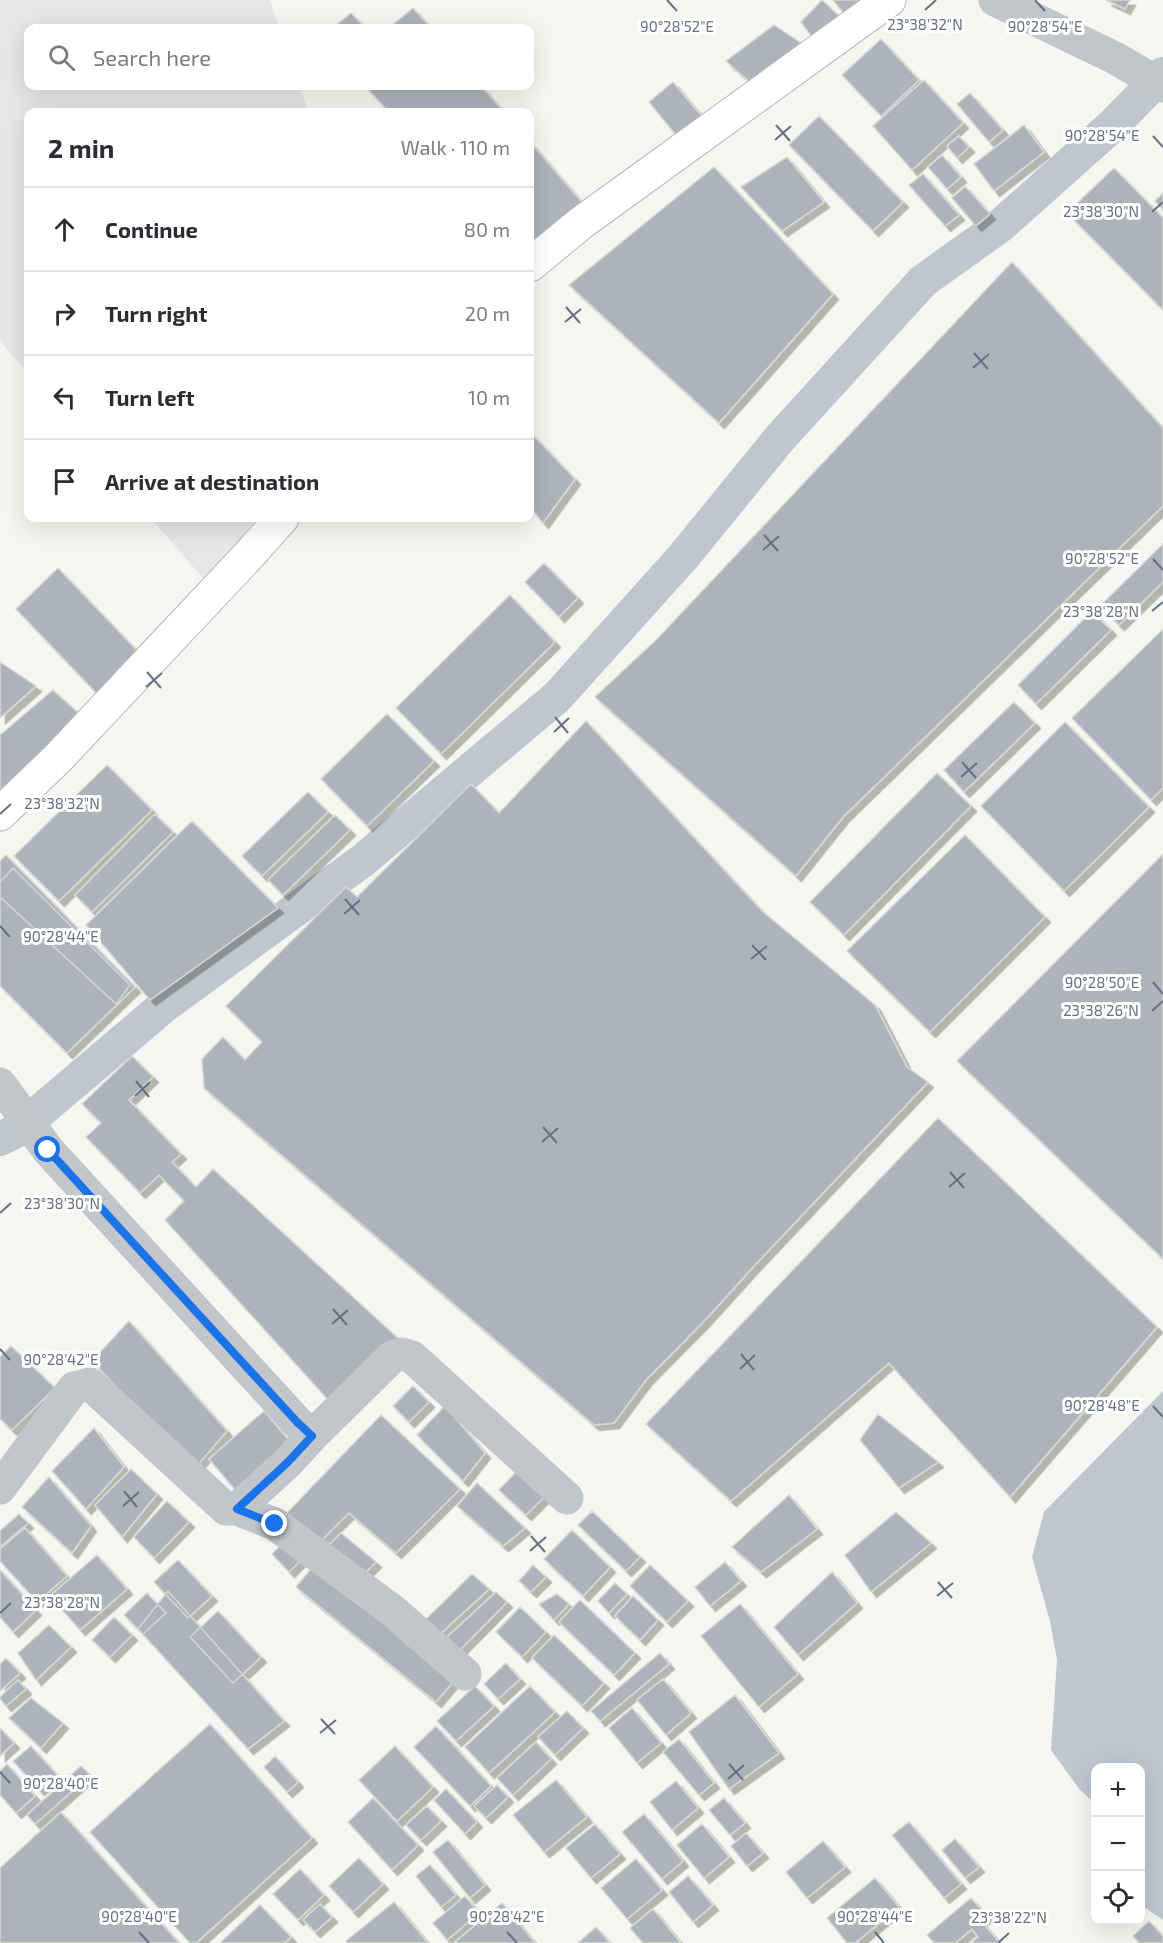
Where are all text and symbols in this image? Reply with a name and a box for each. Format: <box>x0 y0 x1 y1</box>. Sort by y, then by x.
text: 23°38'32"N <box>887 15 963 33</box>
text: 90°28'52"E <box>640 17 714 35</box>
text: 90°28'54"E <box>1008 17 1082 35</box>
search box <box>24 24 534 90</box>
icon: search <box>45 41 78 74</box>
text: Search here <box>93 44 211 70</box>
text: 90°28'54"E <box>1065 126 1139 144</box>
text: 2 min <box>48 132 114 163</box>
text: Walk · 110 m <box>401 135 510 159</box>
text: 23°38'30"N <box>1063 202 1139 220</box>
icon: ahead <box>48 213 81 246</box>
text: Continue <box>105 216 198 242</box>
text: 80 m <box>464 217 510 241</box>
icon: right <box>48 297 81 330</box>
text: Turn right <box>105 300 207 326</box>
text: 20 m <box>465 301 510 325</box>
icon: left <box>48 381 81 414</box>
text: Turn left <box>105 384 194 410</box>
text: 10 m <box>468 385 510 409</box>
icon: arrive <box>48 465 81 498</box>
text: Arrive at destination <box>105 468 319 494</box>
text: 90°28'52"E <box>1065 549 1139 567</box>
text: 23°38'28"N <box>1063 602 1139 620</box>
text: 23°38'32"N <box>24 794 100 812</box>
text: 90°28'44"E <box>23 927 99 945</box>
text: 90°28'50"E <box>1065 973 1139 991</box>
text: 23°38'26"N <box>1063 1001 1139 1019</box>
route start <box>34 1136 60 1162</box>
text: 23°38'30"N <box>24 1194 100 1212</box>
text: 90°28'42"E <box>24 1350 98 1368</box>
text: 90°28'48"E <box>1064 1396 1140 1414</box>
route end <box>261 1510 287 1536</box>
text: 23°38'28"N <box>24 1593 100 1611</box>
map controls <box>1091 1763 1145 1925</box>
button: + <box>1091 1763 1145 1817</box>
text: 90°28'40"E <box>23 1774 99 1792</box>
button: − <box>1091 1817 1145 1871</box>
button: locate <box>1091 1871 1145 1925</box>
text: 90°28'40"E <box>101 1907 177 1925</box>
text: 90°28'42"E <box>470 1907 544 1925</box>
text: 90°28'44"E <box>837 1907 913 1925</box>
text: 23°38'22"N <box>971 1908 1047 1926</box>

